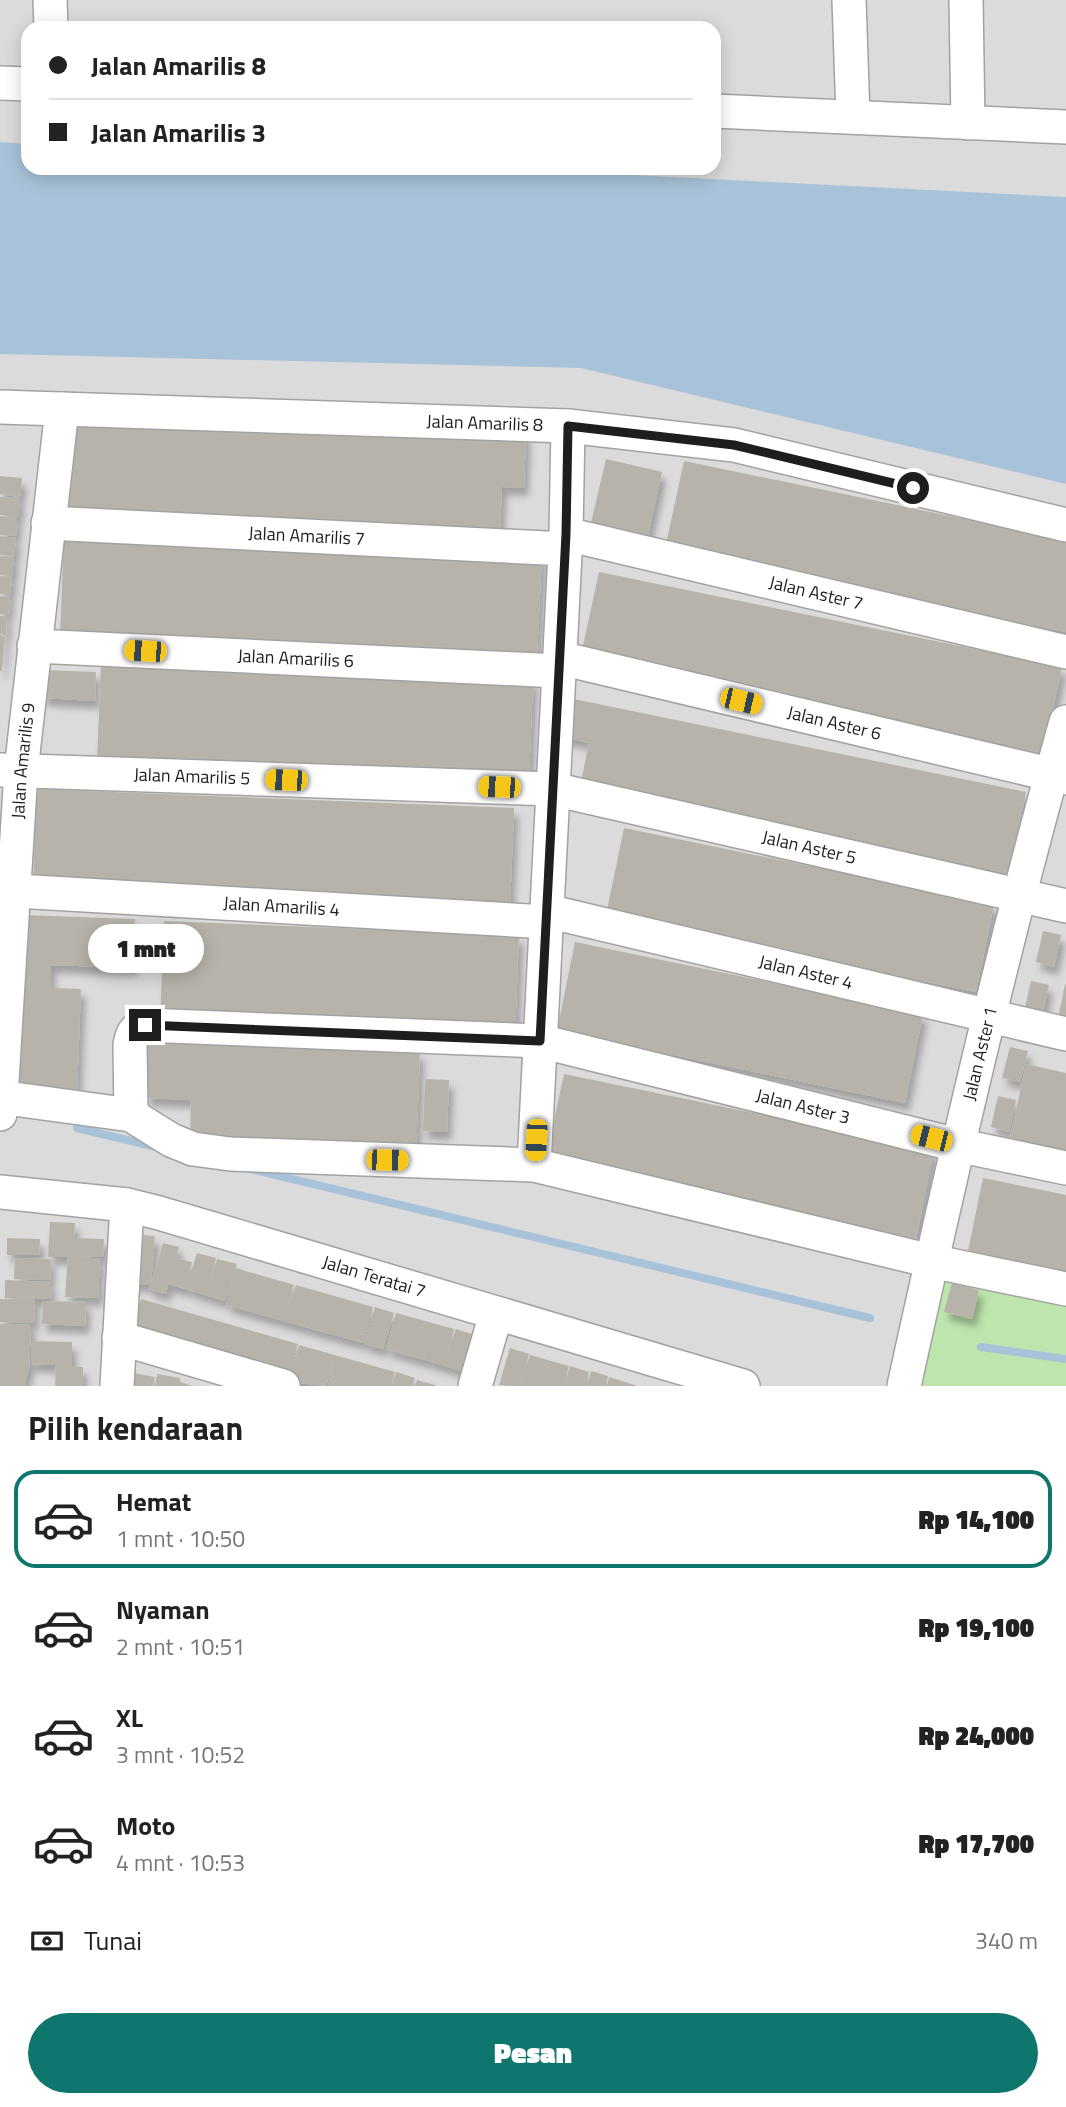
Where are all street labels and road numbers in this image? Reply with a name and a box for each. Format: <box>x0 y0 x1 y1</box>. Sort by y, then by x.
street label: Jalan Amarilis 8 <box>426 407 543 438</box>
street label: Jalan Amarilis 7 <box>248 519 366 552</box>
street label: Jalan Aster 7 <box>766 568 866 617</box>
street label: Jalan Amarilis 6 <box>237 642 355 674</box>
street label: Jalan Aster 6 <box>785 698 884 747</box>
street label: Jalan Amarilis 9 <box>4 701 42 820</box>
street label: Jalan Amarilis 5 <box>133 761 251 792</box>
street label: Jalan Aster 5 <box>759 823 859 871</box>
street label: Jalan Amarilis 4 <box>223 889 341 923</box>
street label: Jalan Aster 4 <box>756 948 856 996</box>
street label: Jalan Aster 1 <box>955 1004 1004 1103</box>
street label: Jalan Aster 3 <box>753 1081 853 1131</box>
street label: Jalan Teratai 7 <box>319 1248 429 1304</box>

